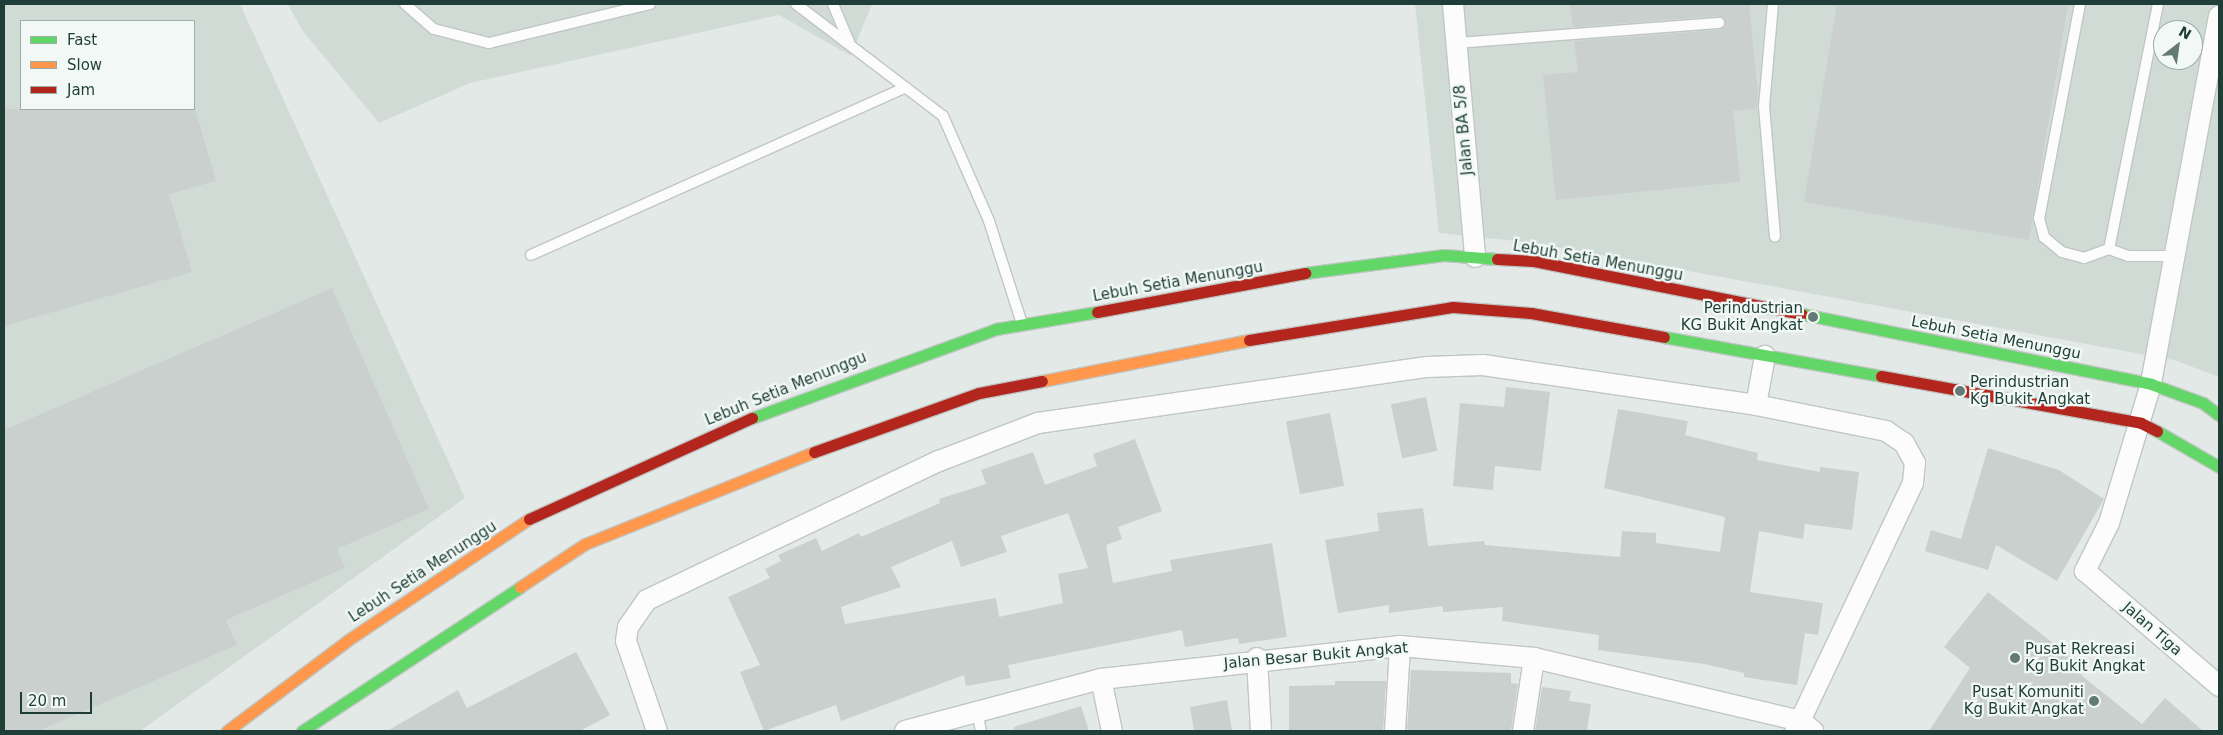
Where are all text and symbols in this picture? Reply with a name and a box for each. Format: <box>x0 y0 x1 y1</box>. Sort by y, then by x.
legend <box>20 20 195 110</box>
north arrow <box>2153 20 2203 70</box>
text: N <box>2176 23 2194 43</box>
text: Fast <box>67 31 97 49</box>
text: Slow <box>67 56 102 74</box>
text: Jam <box>67 81 95 99</box>
street label: Jalan BA 5/8 <box>1451 84 1477 176</box>
street label: Lebuh Setia Menunggu <box>1511 237 1685 285</box>
street label: Lebuh Setia Menunggu <box>1091 258 1265 306</box>
place label: Perindustrian KG Bukit Angkat <box>1681 299 1803 334</box>
marker: Perindustrian KG Bukit Angkat <box>1807 311 1819 323</box>
street label: Lebuh Setia Menunggu <box>1910 313 2082 363</box>
street label: Lebuh Setia Menunggu <box>703 348 869 430</box>
place label: Perindustrian Kg Bukit Angkat <box>1970 373 2090 408</box>
marker: Perindustrian Kg Bukit Angkat <box>1954 385 1966 397</box>
street label: Lebuh Setia Menunggu <box>346 517 500 627</box>
street label: Jalan Tiga <box>2119 598 2185 660</box>
street label: Jalan Besar Bukit Angkat <box>1223 639 1409 673</box>
place label: Pusat Rekreasi Kg Bukit Angkat <box>2025 640 2145 675</box>
marker: Pusat Rekreasi Kg Bukit Angkat <box>2009 652 2021 664</box>
scale bar <box>22 682 95 714</box>
place label: Pusat Komuniti Kg Bukit Angkat <box>1964 683 2084 718</box>
text: 20 m <box>28 692 66 710</box>
marker: Pusat Komuniti Kg Bukit Angkat <box>2088 695 2100 707</box>

